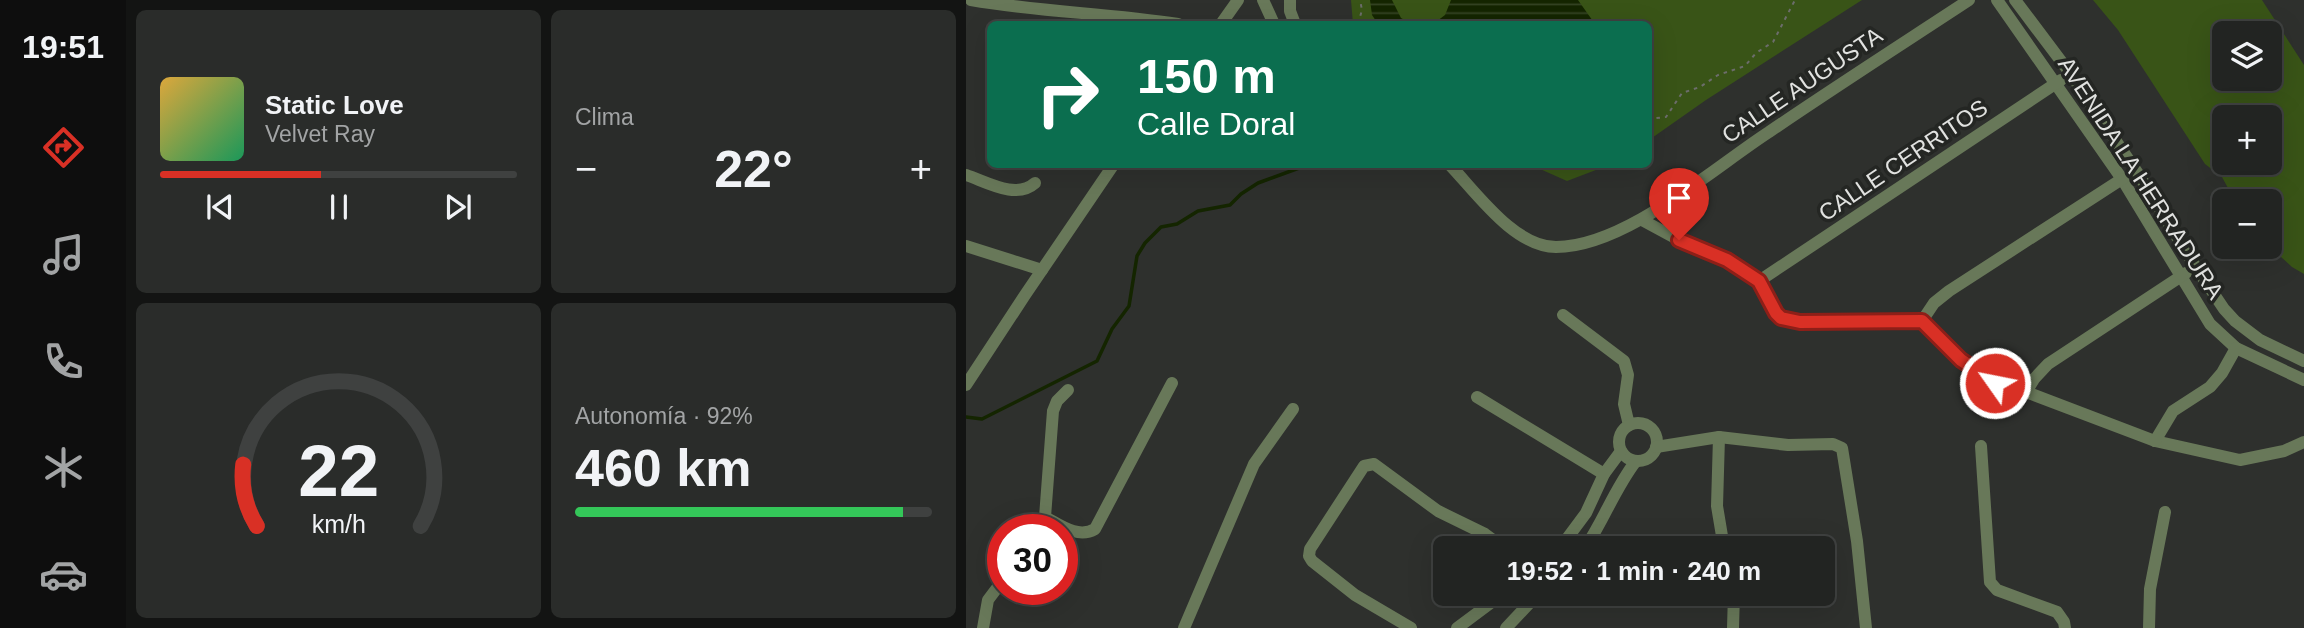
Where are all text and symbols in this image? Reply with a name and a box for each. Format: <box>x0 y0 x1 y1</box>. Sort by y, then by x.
street label: CALLE AUGUSTA <box>1717 21 1888 148</box>
map controls <box>2212 21 2282 259</box>
button: layers <box>2212 21 2282 91</box>
text: 19:51 <box>22 29 104 65</box>
icon: right <box>1022 49 1113 140</box>
text: 150 m <box>1137 49 1276 103</box>
street label: AVENIDA LA HERRADURA <box>2053 52 2229 304</box>
text: Static Love <box>265 90 404 120</box>
street label: CALLE CERRITOS <box>1814 94 1992 226</box>
text: Clima <box>575 104 634 130</box>
button: + <box>2212 105 2282 175</box>
text: Calle Doral <box>1137 106 1295 142</box>
text: Velvet Ray <box>265 121 375 147</box>
icon: directions <box>39 123 88 172</box>
text: 22° <box>714 140 793 198</box>
text: − <box>575 148 597 190</box>
text: + <box>910 148 932 190</box>
pin <box>1649 168 1709 240</box>
icon: arrive <box>1660 179 1698 217</box>
icon: previous <box>201 188 239 226</box>
icon: pause <box>320 188 358 226</box>
icon: next <box>439 188 477 226</box>
button: − <box>2212 189 2282 259</box>
icon: music <box>39 230 88 279</box>
icon: phone <box>39 337 88 386</box>
position arrow <box>1958 346 2032 420</box>
text: Autonomía · 92% <box>575 403 753 429</box>
text: 22 <box>298 431 379 512</box>
text: 460 km <box>575 439 751 497</box>
icon: climate <box>39 443 88 492</box>
text: km/h <box>311 510 366 538</box>
speed limit sign: 30 <box>987 514 1078 605</box>
icon: car <box>39 550 88 599</box>
text: 19:52 · 1 min · 240 m <box>1507 556 1761 586</box>

